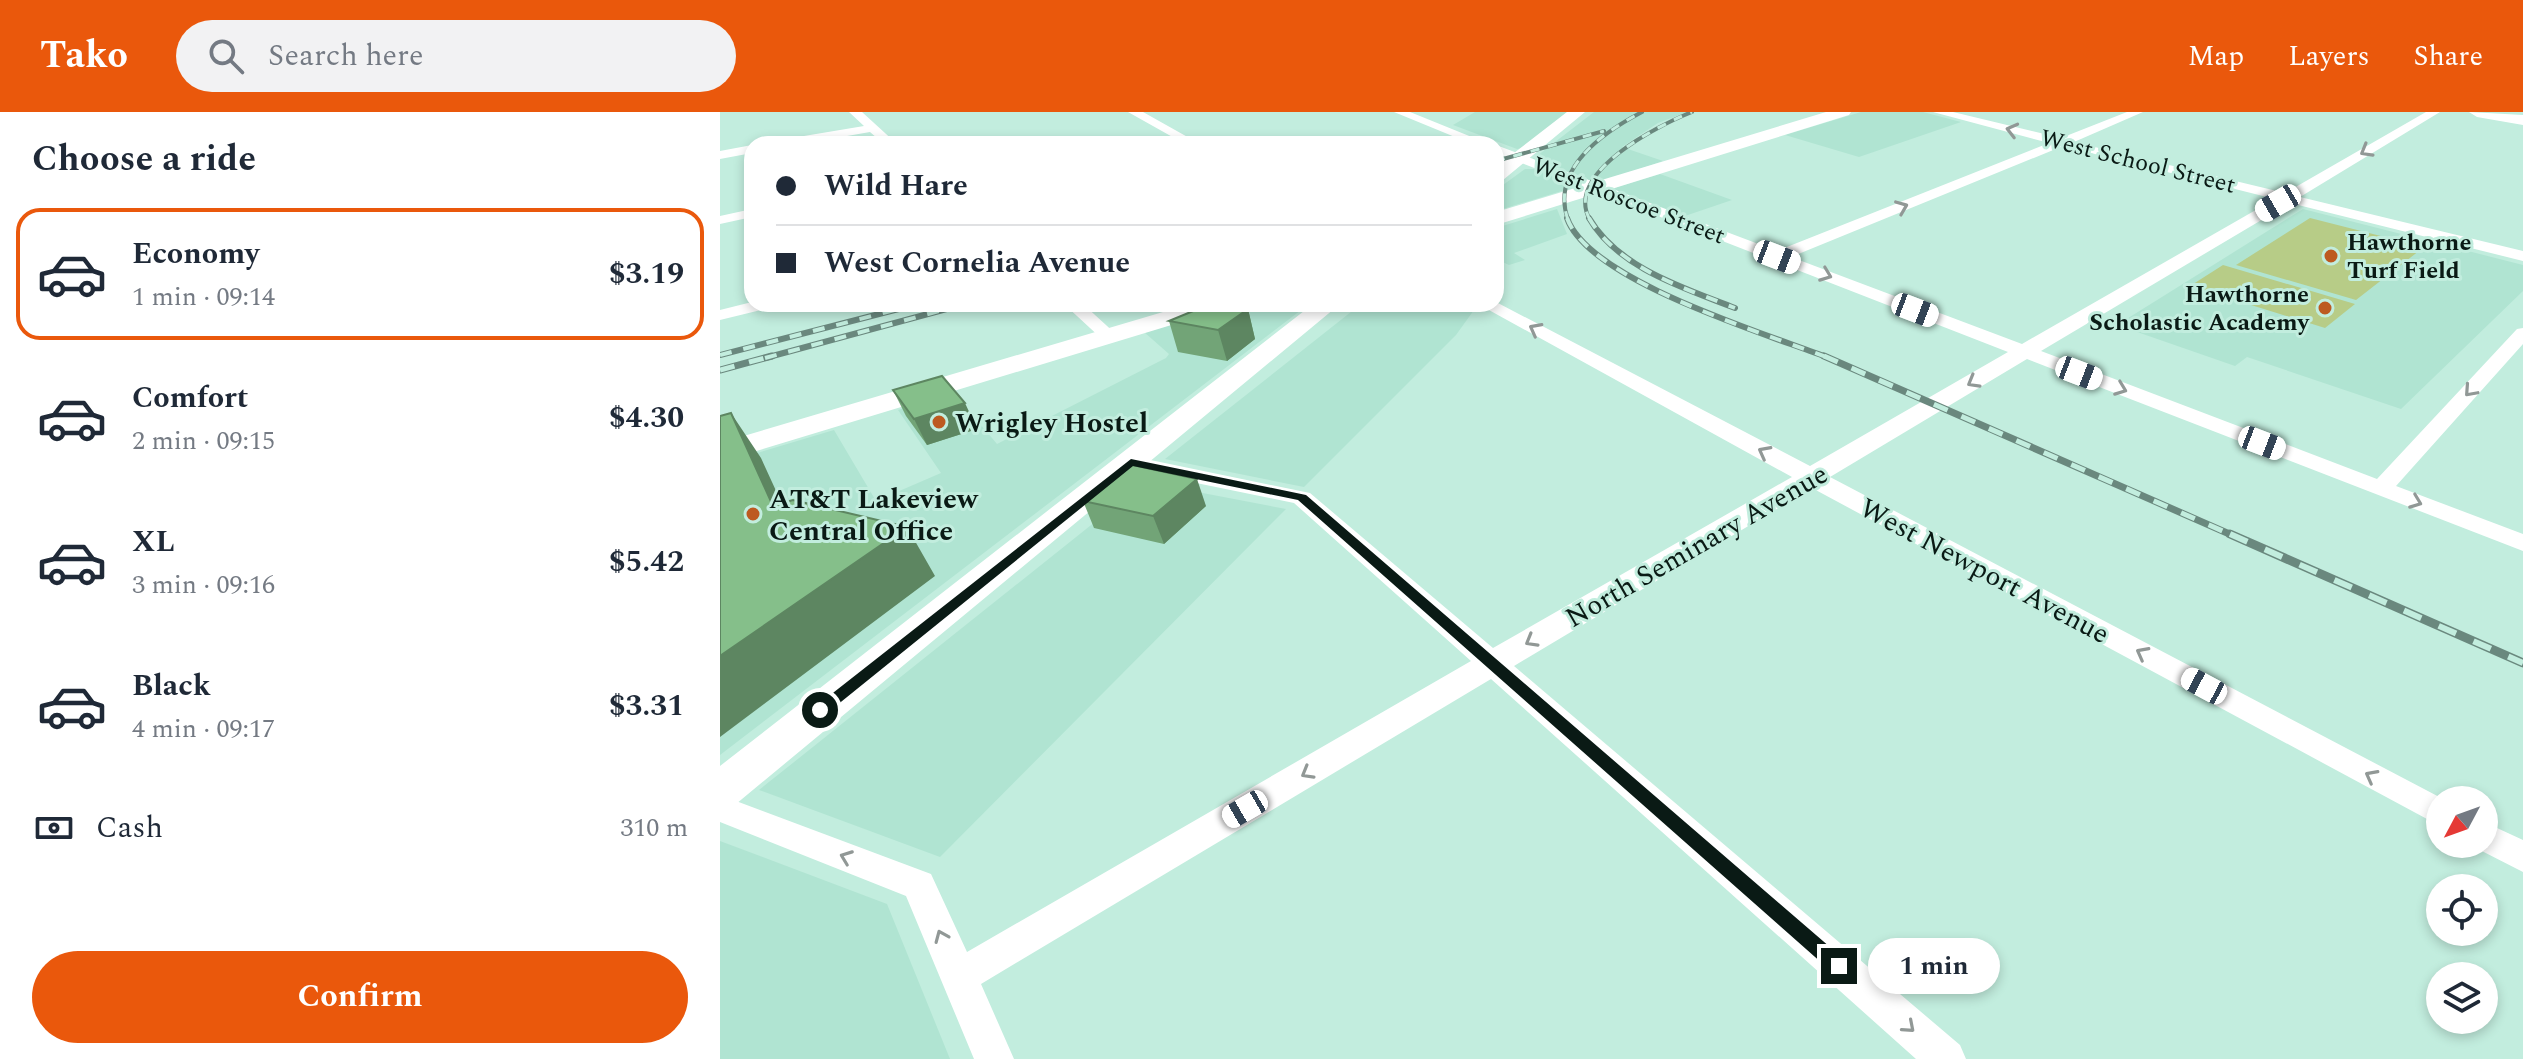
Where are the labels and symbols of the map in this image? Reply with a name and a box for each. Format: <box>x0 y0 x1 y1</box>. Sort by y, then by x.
street label: West School Street <box>2036 120 2239 204</box>
one-way arrow <box>2006 122 2020 139</box>
one-way arrow <box>2360 142 2375 157</box>
street label: West Roscoe Street <box>1527 148 1730 254</box>
car <box>2251 181 2305 225</box>
one-way arrow <box>1894 200 1908 217</box>
place label: Hawthorne Turf Field <box>2347 225 2471 289</box>
car <box>1750 237 1804 277</box>
marker: Hawthorne Turf Field <box>2322 247 2340 265</box>
one-way arrow <box>1818 265 1832 282</box>
place label: Hawthorne Scholastic Academy <box>2089 277 2311 341</box>
car <box>1888 290 1942 330</box>
marker: Hawthorne Scholastic Academy <box>2316 299 2334 317</box>
one-way arrow <box>1528 324 1543 339</box>
car <box>2052 353 2106 393</box>
one-way arrow <box>1967 372 1982 388</box>
one-way arrow <box>2113 379 2127 396</box>
one-way arrow <box>2466 381 2480 396</box>
place label: Wrigley Hostel <box>955 402 1148 445</box>
marker: Wrigley Hostel <box>930 413 948 431</box>
car <box>2235 423 2289 463</box>
one-way arrow <box>1758 446 1773 461</box>
street label: North Seminary Avenue <box>1557 453 1836 639</box>
place label: AT&T Lakeview Central Office <box>769 478 979 553</box>
street label: West Newport Avenue <box>1852 487 2117 656</box>
one-way arrow <box>2408 492 2422 509</box>
marker: AT&T Lakeview Central Office <box>744 505 762 523</box>
one-way arrow <box>1525 631 1540 647</box>
one-way arrow <box>2135 648 2150 663</box>
car <box>2177 664 2231 708</box>
route start <box>802 692 838 728</box>
one-way arrow <box>1301 763 1316 778</box>
one-way arrow <box>2365 770 2380 785</box>
north arrow <box>2426 786 2498 858</box>
car <box>1218 787 1272 831</box>
one-way arrow <box>840 850 854 867</box>
one-way arrow <box>934 930 950 944</box>
callout: 1 min <box>1867 938 1999 994</box>
route end <box>1821 948 1857 984</box>
one-way arrow <box>1900 1018 1915 1032</box>

